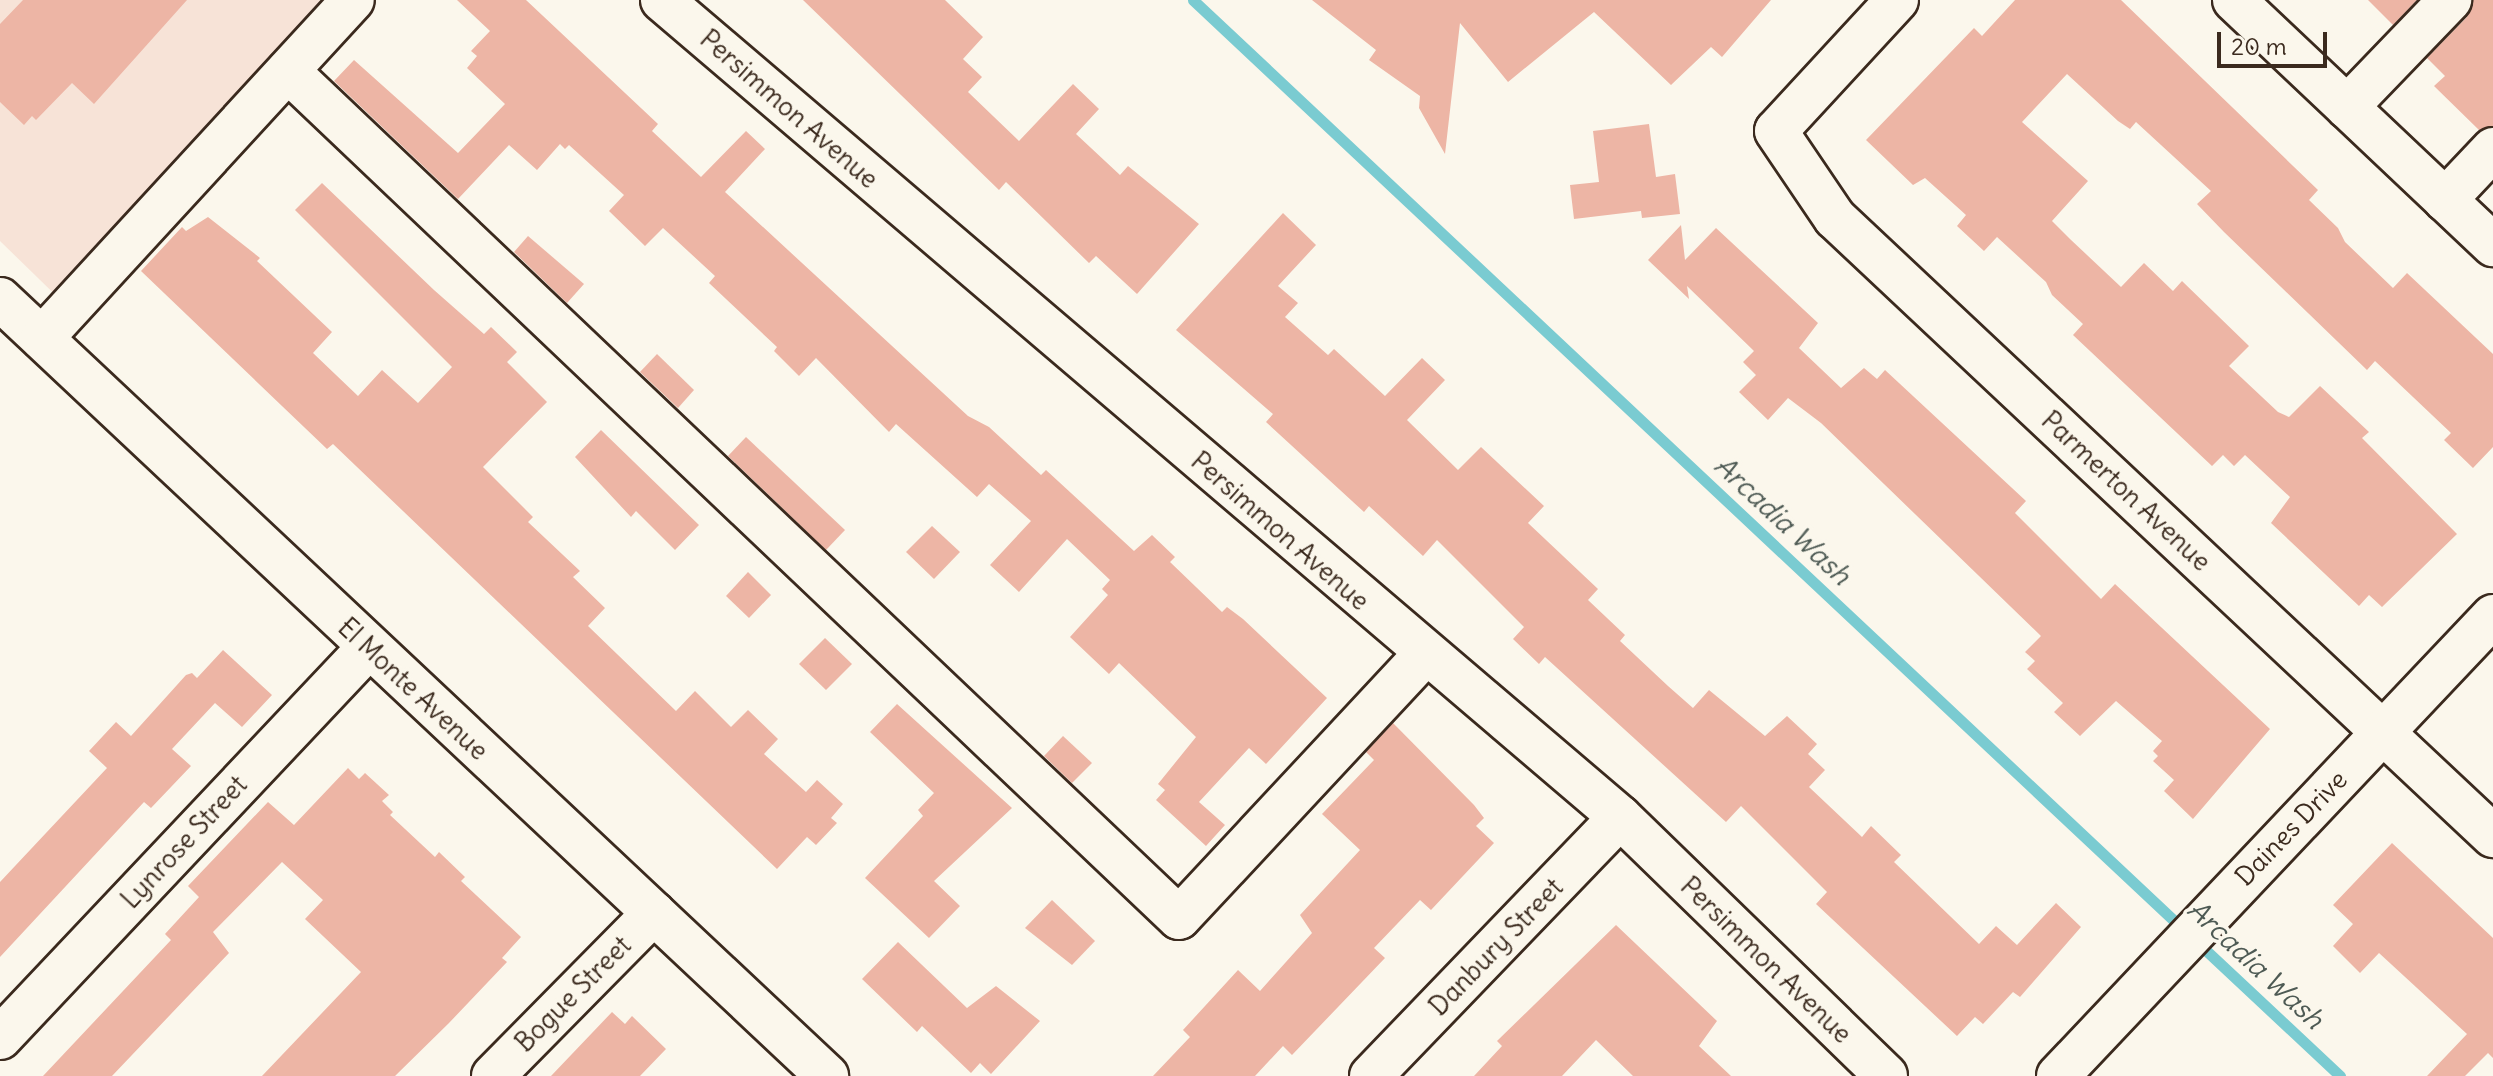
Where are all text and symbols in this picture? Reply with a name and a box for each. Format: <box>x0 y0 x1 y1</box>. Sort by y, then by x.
scale bar <box>2221 16 2331 66</box>
street label: Persimmon Avenue <box>694 23 884 195</box>
text: 20 m <box>2231 31 2287 61</box>
street label: Parmerton Avenue <box>2035 405 2217 577</box>
street label: Persimmon Avenue <box>1185 445 1375 617</box>
water label: Arcadia Wash <box>1708 448 1858 592</box>
street label: El Monte Avenue <box>332 612 494 766</box>
street label: Daines Drive <box>2228 764 2354 892</box>
street label: Lynrose Street <box>115 769 253 915</box>
street label: Persimmon Avenue <box>1674 870 1858 1050</box>
street label: Danbury Street <box>1423 872 1569 1022</box>
water label: Arcadia Wash <box>2181 892 2331 1036</box>
street label: Bogue Street <box>509 930 637 1058</box>

